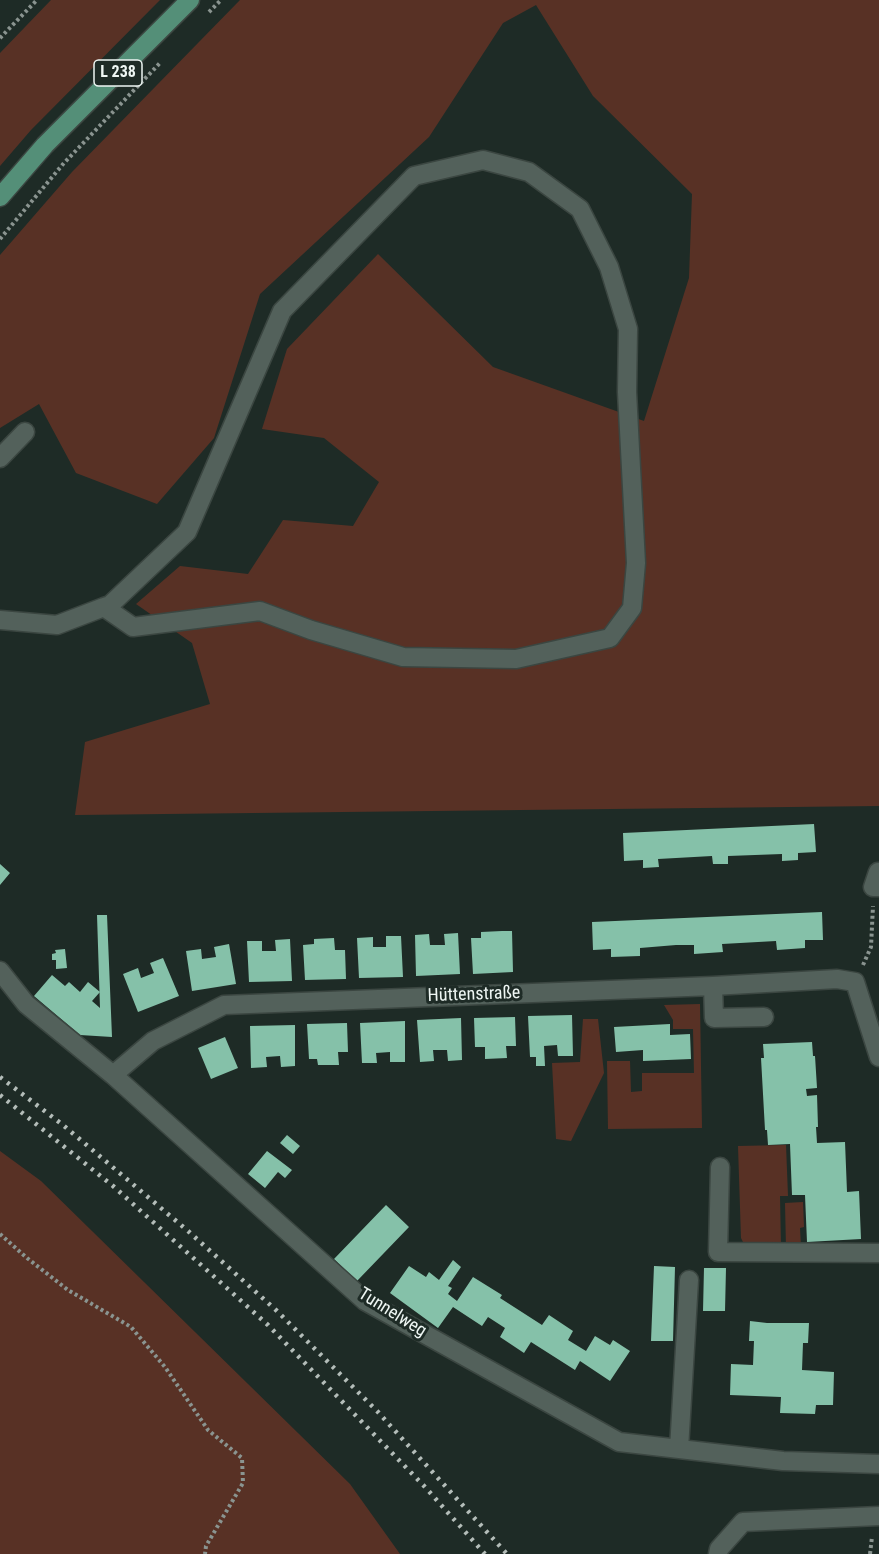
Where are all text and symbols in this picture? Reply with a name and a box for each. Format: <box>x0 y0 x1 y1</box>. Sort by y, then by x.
road number: L 238 <box>94 60 142 86</box>
street label: Hüttenstraße <box>427 983 521 1007</box>
street label: Tunnelweg <box>354 1284 430 1342</box>

